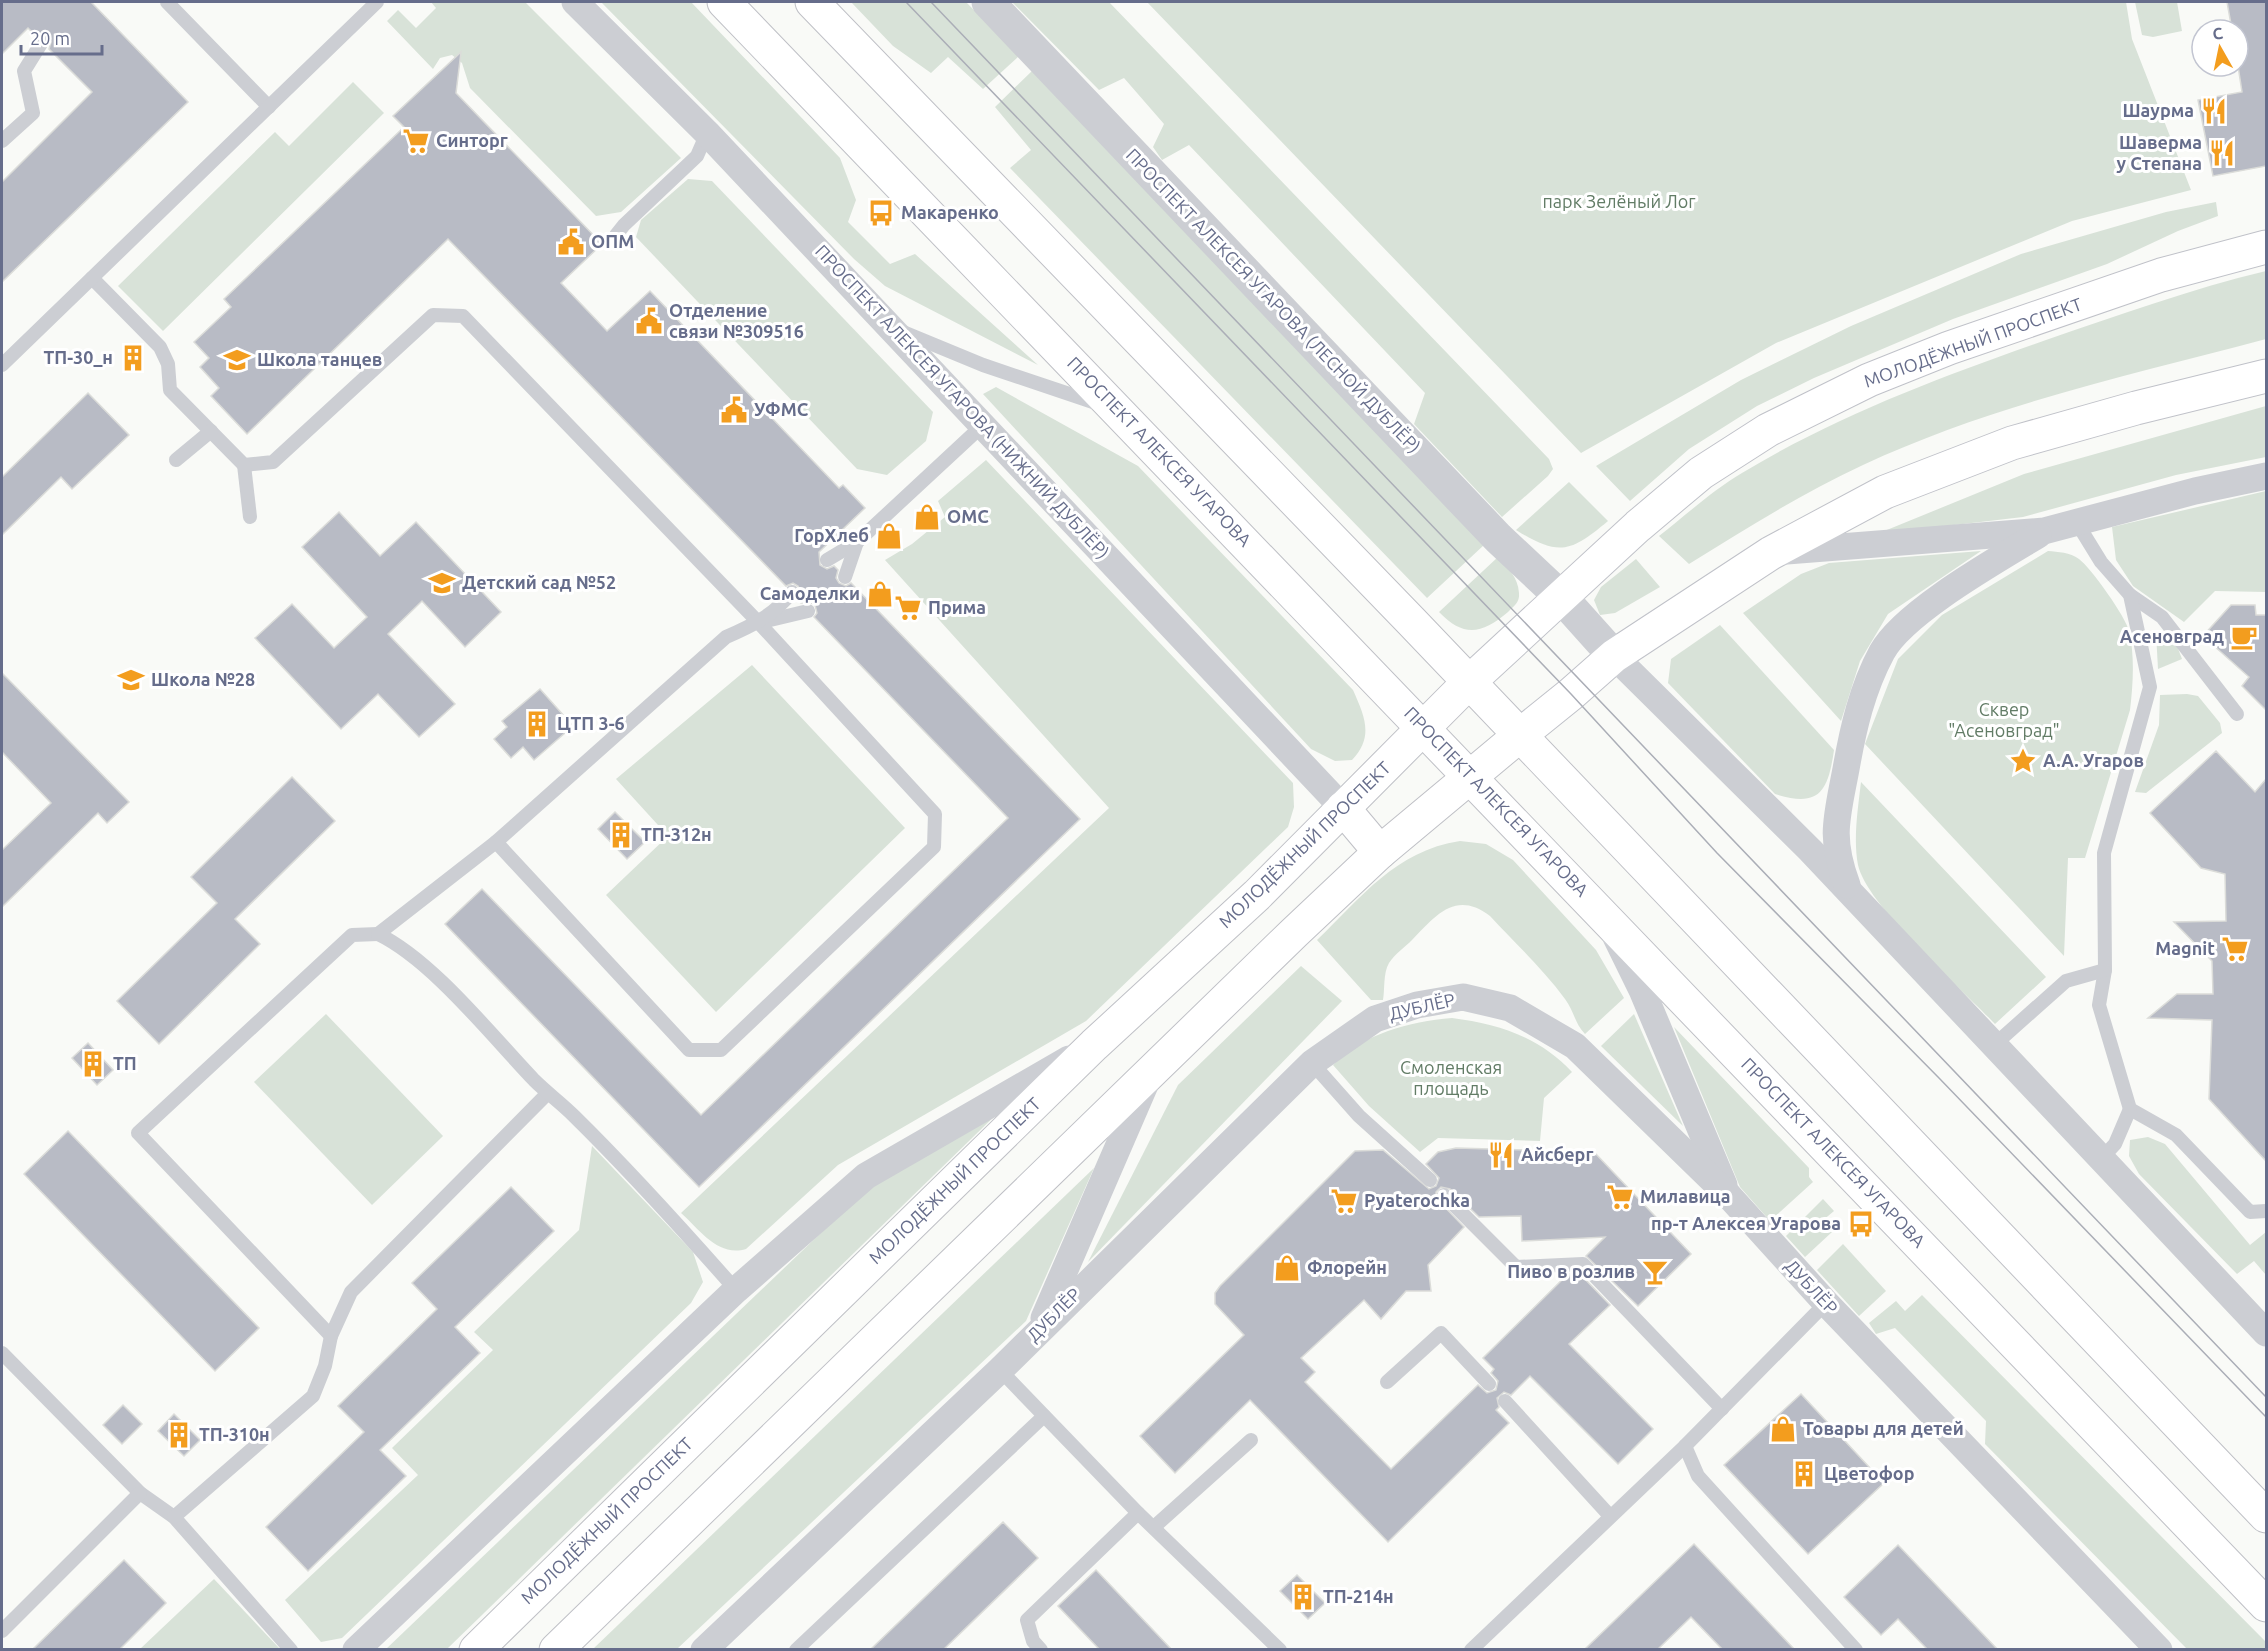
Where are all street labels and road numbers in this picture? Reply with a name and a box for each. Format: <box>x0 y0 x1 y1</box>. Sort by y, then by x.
street label: ПРОСПЕКТ АЛЕКСЕЯ УГАРОВА (ЛЕСНОЙ ДУБЛЁР) <box>1121 144 1425 458</box>
street label: ПРОСПЕКТ АЛЕКСЕЯ УГАРОВА (НИЖНИЙ ДУБЛЁР) <box>811 241 1114 563</box>
street label: МОЛОДЁЖНЫЙ ПРОСПЕКТ <box>1861 293 2084 391</box>
street label: ПРОСПЕКТ АЛЕКСЕЯ УГАРОВА <box>1063 353 1255 551</box>
street label: ПРОСПЕКТ АЛЕКСЕЯ УГАРОВА <box>1401 702 1593 900</box>
street label: МОЛОДЁЖНЫЙ ПРОСПЕКТ <box>1214 757 1394 932</box>
street label: ДУБЛЁР <box>1387 989 1457 1023</box>
street label: ПРОСПЕКТ АЛЕКСЕЯ УГАРОВА <box>1738 1053 1930 1251</box>
street label: МОЛОДЁЖНЫЙ ПРОСПЕКТ <box>864 1093 1044 1268</box>
street label: ДУБЛЁР <box>1782 1255 1842 1318</box>
street label: ДУБЛЁР <box>1023 1283 1084 1345</box>
street label: МОЛОДЁЖНЫЙ ПРОСПЕКТ <box>516 1433 696 1608</box>

